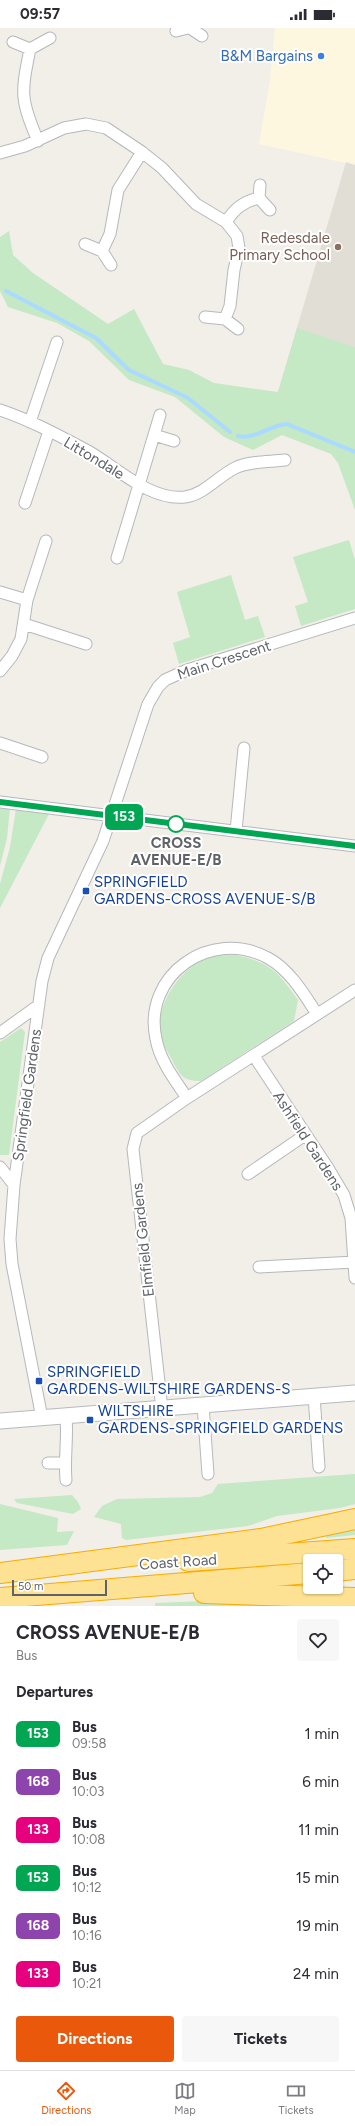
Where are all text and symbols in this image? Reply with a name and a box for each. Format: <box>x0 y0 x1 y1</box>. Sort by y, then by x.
text: 09:57 <box>20 5 60 23</box>
place label: B&M Bargains <box>221 47 313 65</box>
marker: B&M Bargains <box>316 51 326 61</box>
place label: Redesdale Primary School <box>229 229 330 264</box>
marker: Redesdale Primary School <box>333 242 343 252</box>
street label: Littondale <box>60 433 128 483</box>
street label: Main Crescent <box>175 636 273 684</box>
line badge: 153 <box>101 804 147 830</box>
text: 153 <box>113 808 135 825</box>
marker: CROSS AVENUE-E/B <box>167 815 185 833</box>
place label: CROSS AVENUE-E/B <box>131 834 221 869</box>
place label: SPRINGFIELD GARDENS-CROSS AVENUE-S/B <box>94 873 315 908</box>
marker: SPRINGFIELD GARDENS-CROSS AVENUE-S/B <box>81 886 91 896</box>
street label: Springfield Gardens <box>9 1028 45 1162</box>
street label: Ashfield Gardens <box>269 1088 347 1194</box>
street label: Elmfield Gardens <box>128 1182 158 1298</box>
place label: SPRINGFIELD GARDENS-WILTSHIRE GARDENS-S <box>47 1363 290 1398</box>
marker: SPRINGFIELD GARDENS-WILTSHIRE GARDENS-S <box>34 1376 44 1386</box>
place label: WILTSHIRE GARDENS-SPRINGFIELD GARDENS <box>98 1402 343 1437</box>
marker: WILTSHIRE GARDENS-SPRINGFIELD GARDENS <box>85 1415 95 1425</box>
street label: Coast Road <box>138 1550 218 1574</box>
map controls <box>303 1554 343 1594</box>
button: locate <box>303 1554 343 1594</box>
scale bar <box>12 1578 107 1597</box>
text: 50 m <box>18 1580 43 1593</box>
button: heart <box>297 1619 339 1661</box>
text: CROSS AVENUE-E/B <box>16 1621 200 1644</box>
text: Bus <box>16 1648 37 1663</box>
text: Departures <box>16 1683 93 1701</box>
text: Bus <box>72 1718 97 1736</box>
text: 153 <box>27 1725 49 1742</box>
text: 1 min <box>304 1725 339 1743</box>
text: 09:58 <box>72 1736 106 1751</box>
text: Bus <box>72 1766 97 1784</box>
text: 168 <box>27 1773 49 1790</box>
text: 6 min <box>302 1773 339 1791</box>
text: 10:03 <box>72 1784 104 1799</box>
text: Bus <box>72 1814 97 1832</box>
text: 133 <box>27 1821 49 1838</box>
text: 11 min <box>298 1821 339 1839</box>
text: 10:08 <box>72 1832 105 1847</box>
text: Bus <box>72 1862 97 1880</box>
text: 153 <box>27 1869 49 1886</box>
text: 15 min <box>296 1869 339 1887</box>
text: 10:12 <box>72 1880 102 1895</box>
text: Bus <box>72 1910 97 1928</box>
text: 168 <box>27 1917 49 1934</box>
text: 19 min <box>296 1917 339 1935</box>
text: 10:16 <box>72 1928 102 1943</box>
text: Bus <box>72 1958 97 1976</box>
text: 133 <box>27 1965 49 1982</box>
text: 24 min <box>293 1965 339 1983</box>
text: 10:21 <box>72 1976 102 1991</box>
button: Directions <box>16 2016 174 2062</box>
button: Tickets <box>182 2016 339 2062</box>
tab: Directions <box>41 2080 91 2117</box>
tab: Map <box>174 2080 196 2117</box>
tab: Tickets <box>279 2080 314 2117</box>

